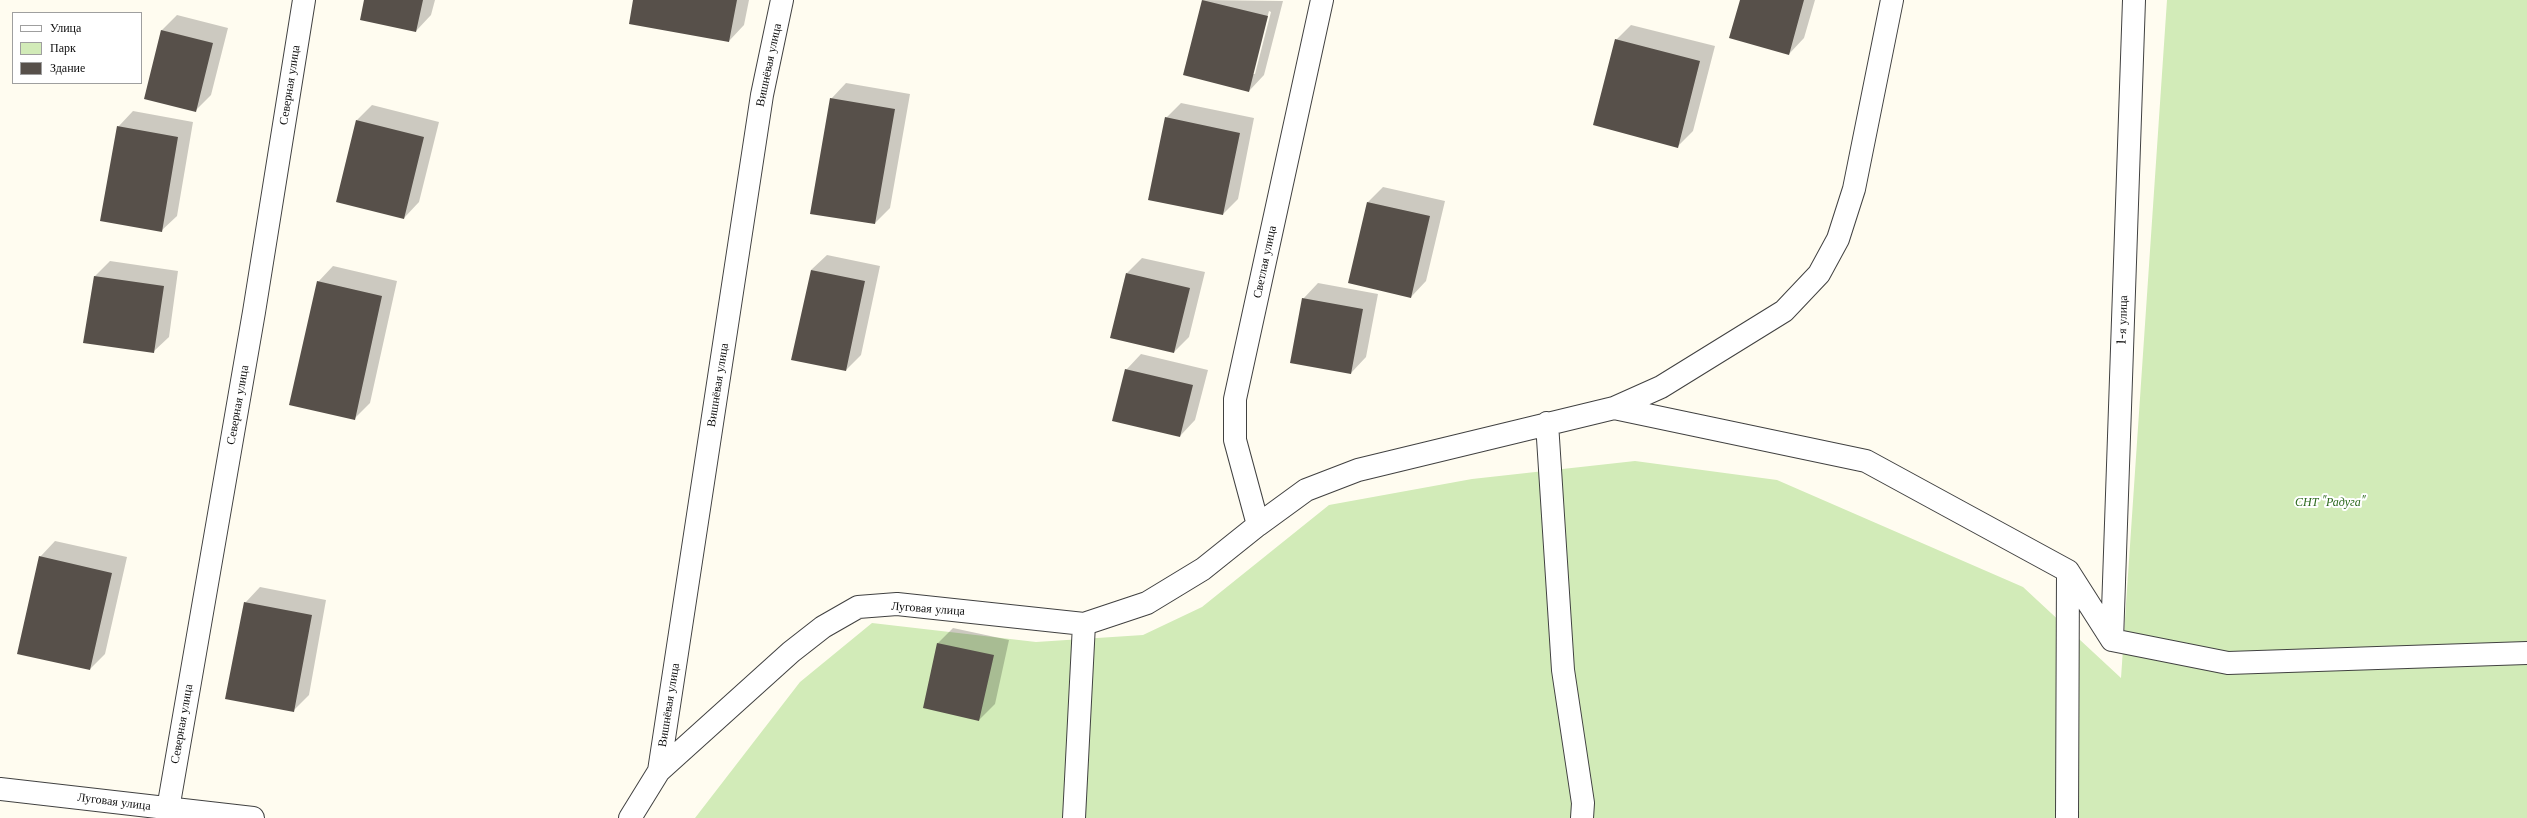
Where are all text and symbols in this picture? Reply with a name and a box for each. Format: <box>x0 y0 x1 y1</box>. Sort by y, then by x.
legend <box>12 12 142 84</box>
text: Улица <box>50 20 81 35</box>
street label: Вишнёвая улица <box>753 22 785 108</box>
text: Парк <box>50 40 76 55</box>
street label: Северная улица <box>277 44 303 126</box>
text: Здание <box>50 60 85 75</box>
street label: Светлая улица <box>1250 224 1280 300</box>
street label: 1-я улица <box>2115 295 2131 345</box>
street label: Вишнёвая улица <box>704 342 732 428</box>
street label: Северная улица <box>224 364 252 446</box>
park label: СНТ "Радуга" <box>2295 496 2365 510</box>
street label: Луговая улица <box>891 599 965 619</box>
street label: Вишнёвая улица <box>655 662 683 748</box>
street label: Северная улица <box>168 683 196 765</box>
street label: Луговая улица <box>76 790 152 814</box>

